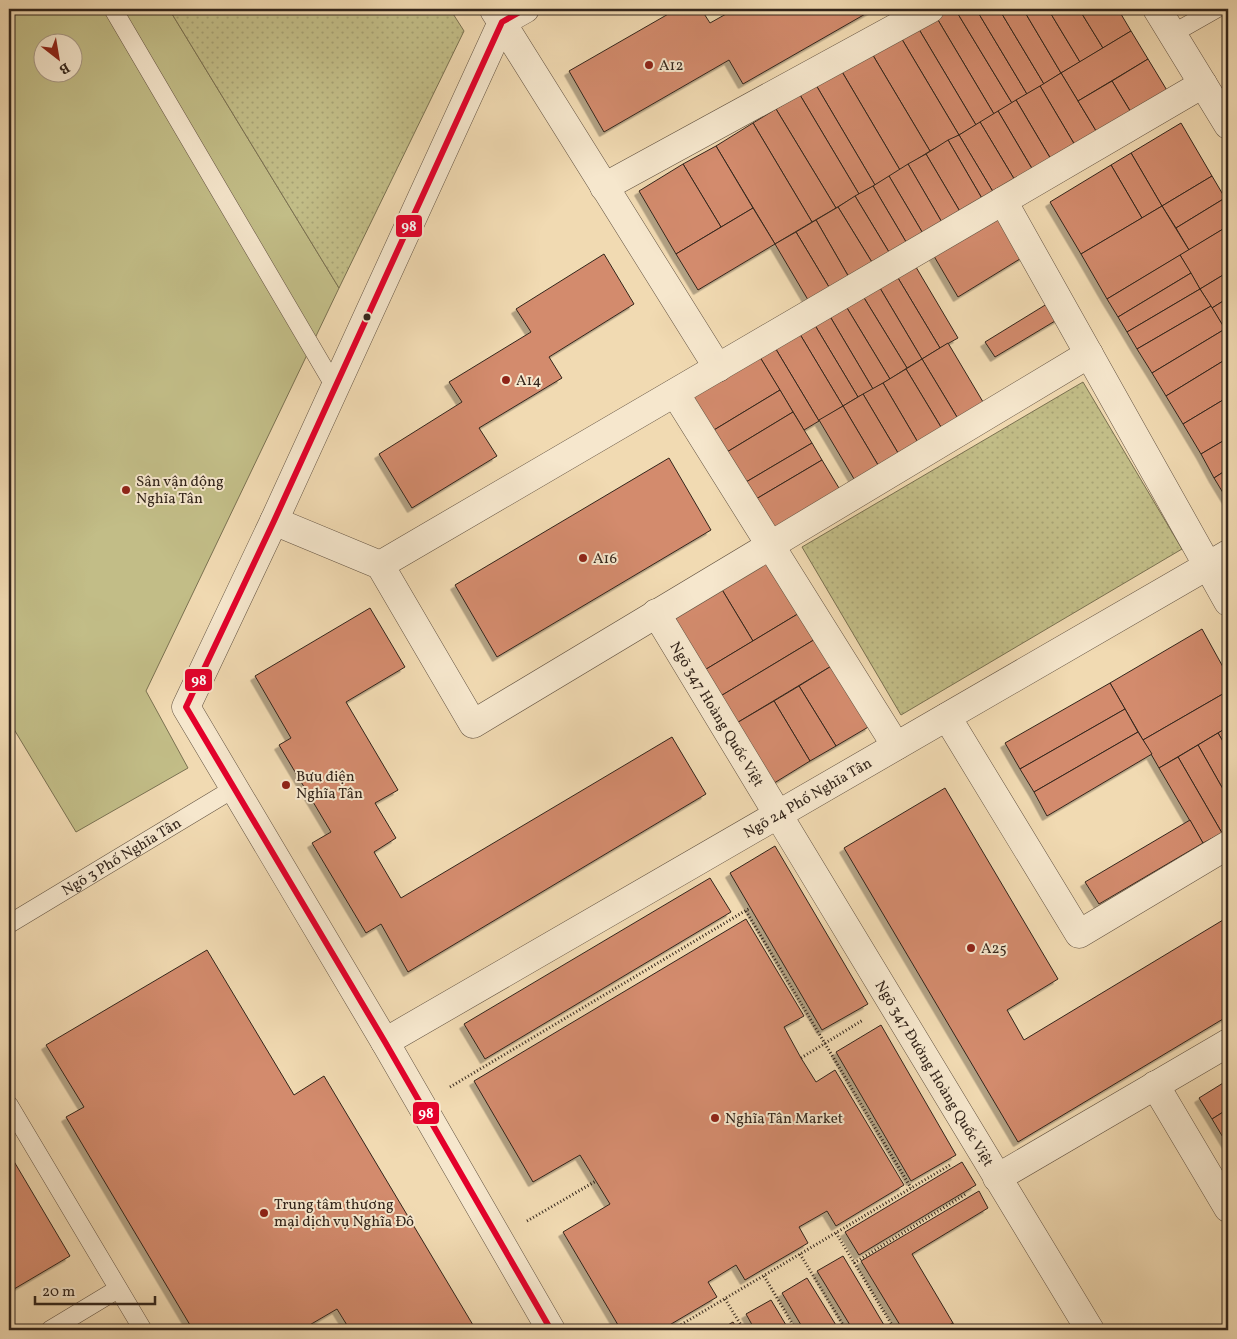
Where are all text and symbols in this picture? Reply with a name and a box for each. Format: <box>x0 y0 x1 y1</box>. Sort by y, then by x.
north arrow <box>32 32 82 82</box>
place label: A12 <box>659 56 683 77</box>
text: B <box>55 57 73 78</box>
marker: A12 <box>643 59 655 71</box>
line badge: 98 <box>395 214 423 238</box>
text: 98 <box>401 218 417 237</box>
unlabelled marker <box>362 312 372 322</box>
place label: A14 <box>516 371 541 392</box>
marker: A14 <box>500 374 512 386</box>
place label: Sân vận động Nghĩa Tân <box>136 472 224 510</box>
marker: Sân vận động Nghĩa Tân <box>120 484 132 496</box>
place label: A16 <box>593 549 617 570</box>
marker: A16 <box>577 552 589 564</box>
street label: Ngõ 347 Hoàng Quốc Việt <box>664 638 768 791</box>
line badge: 98 <box>184 668 213 692</box>
text: 98 <box>191 672 207 691</box>
street label: Ngõ 24 Phố Nghĩa Tân <box>740 753 876 844</box>
place label: Bưu điện Nghĩa Tân <box>296 767 363 805</box>
marker: Bưu điện Nghĩa Tân <box>280 779 292 791</box>
street label: Ngõ 3 Phố Nghĩa Tân <box>58 813 186 902</box>
place label: A25 <box>981 939 1007 960</box>
marker: A25 <box>965 942 977 954</box>
street label: Ngõ 347 Đường Hoàng Quốc Việt <box>869 977 998 1171</box>
line badge: 98 <box>412 1101 440 1125</box>
text: 98 <box>418 1105 434 1124</box>
place label: Nghĩa Tân Market <box>725 1109 843 1130</box>
marker: Nghĩa Tân Market <box>709 1112 721 1124</box>
place label: Trung tâm thương mại dịch vụ Nghĩa Đô <box>274 1195 414 1233</box>
marker: Trung tâm thương mại dịch vụ Nghĩa Đô <box>258 1207 270 1219</box>
scale bar <box>35 1274 155 1306</box>
text: 20 m <box>42 1282 75 1303</box>

